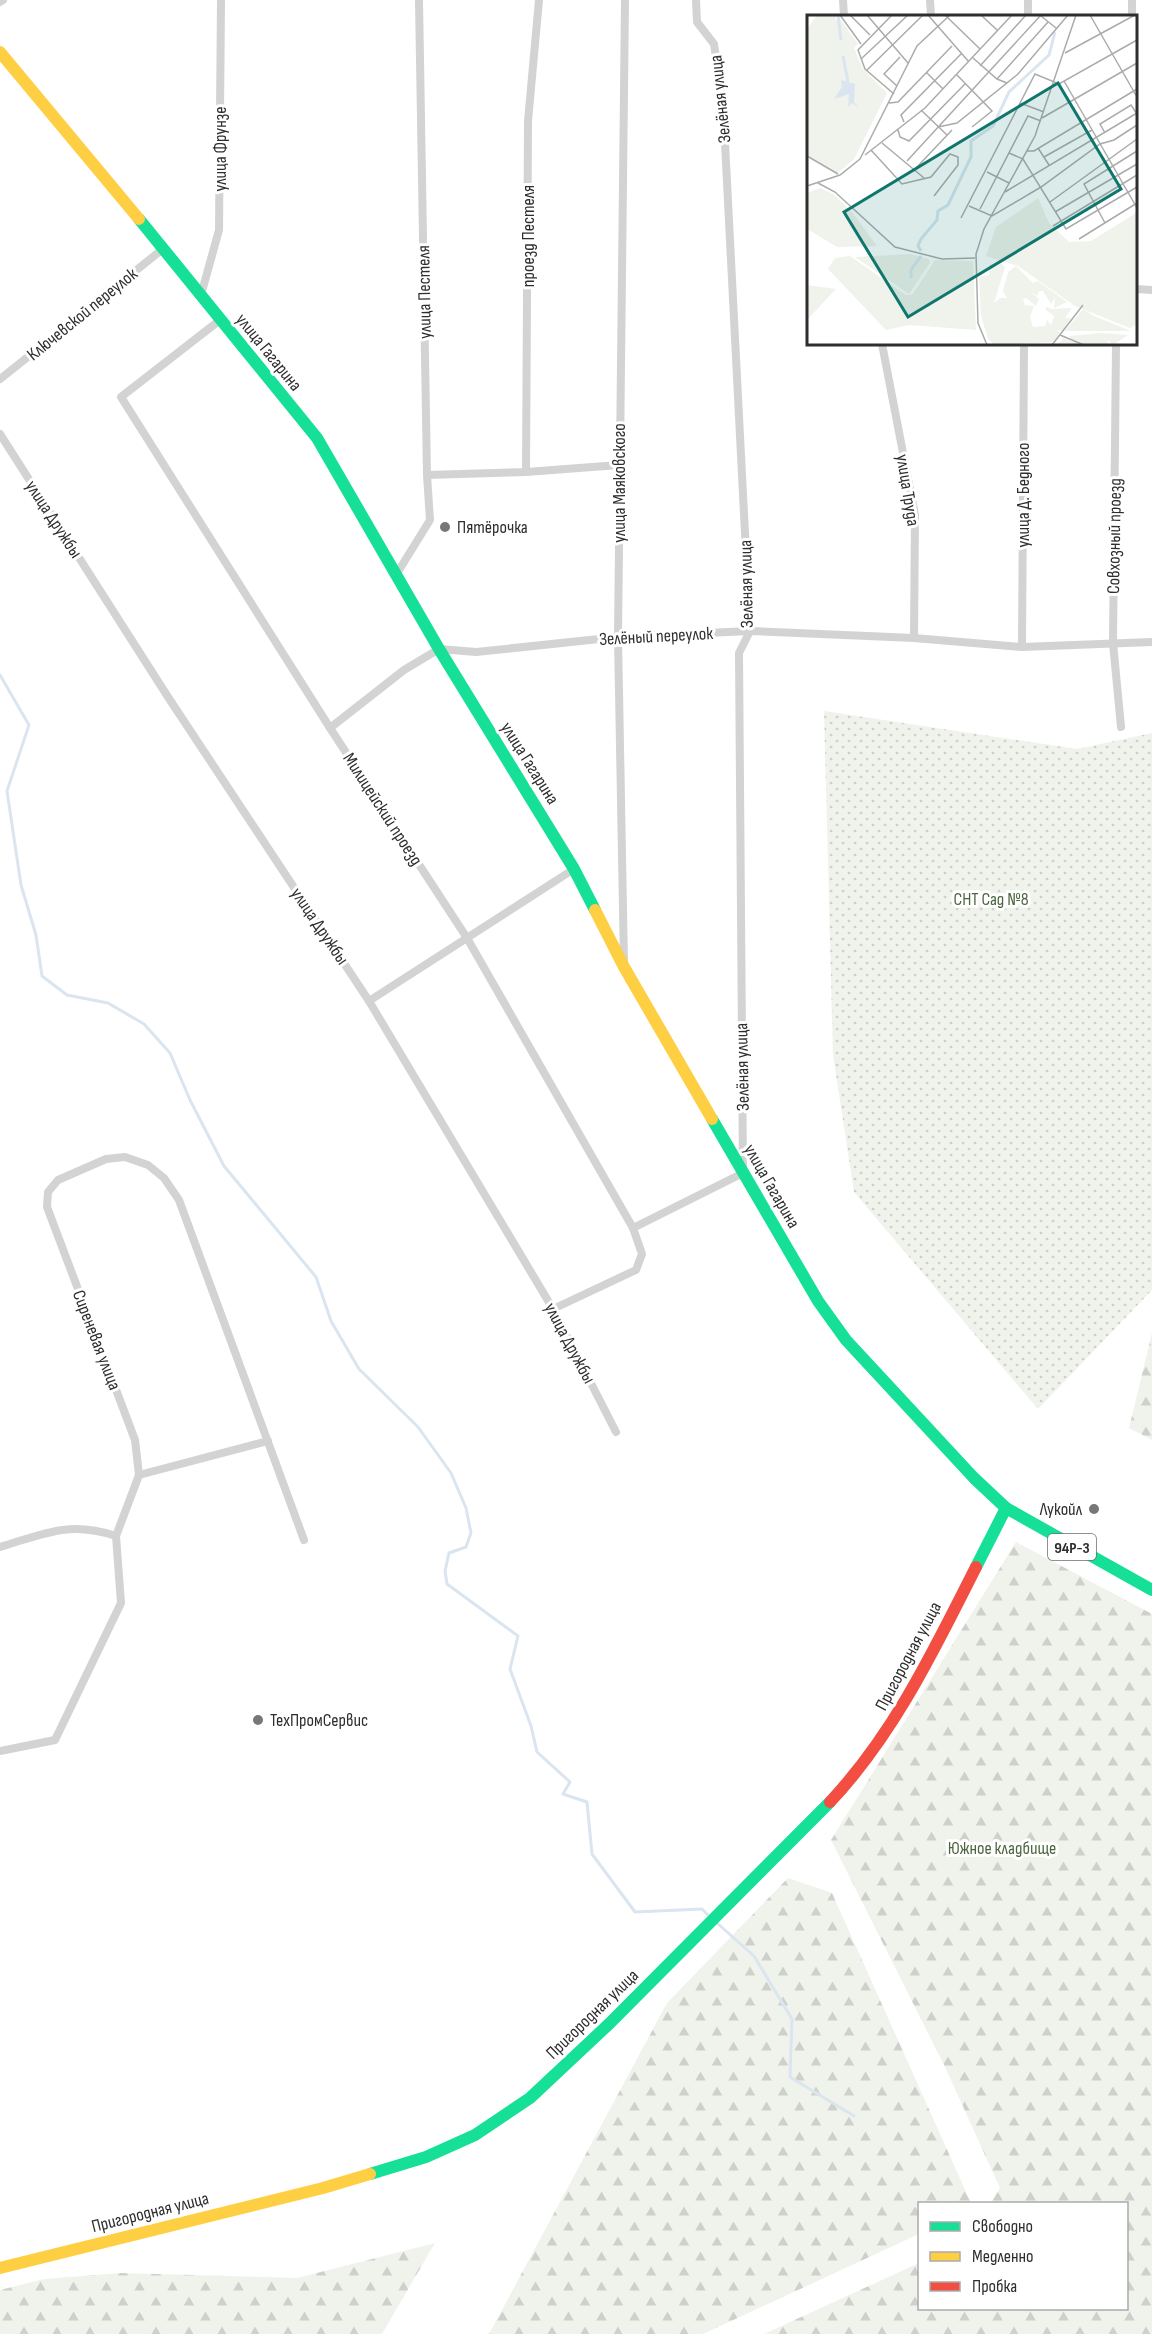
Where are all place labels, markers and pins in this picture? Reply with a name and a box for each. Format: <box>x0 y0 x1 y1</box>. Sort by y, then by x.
place label: Пятёрочка <box>457 517 528 538</box>
marker: Пятёрочка <box>438 520 452 534</box>
place label: Лукойл <box>1039 1499 1083 1520</box>
marker: Лукойл <box>1087 1502 1101 1516</box>
place label: ТехПромСервис <box>270 1710 368 1731</box>
marker: ТехПромСервис <box>251 1713 265 1727</box>

